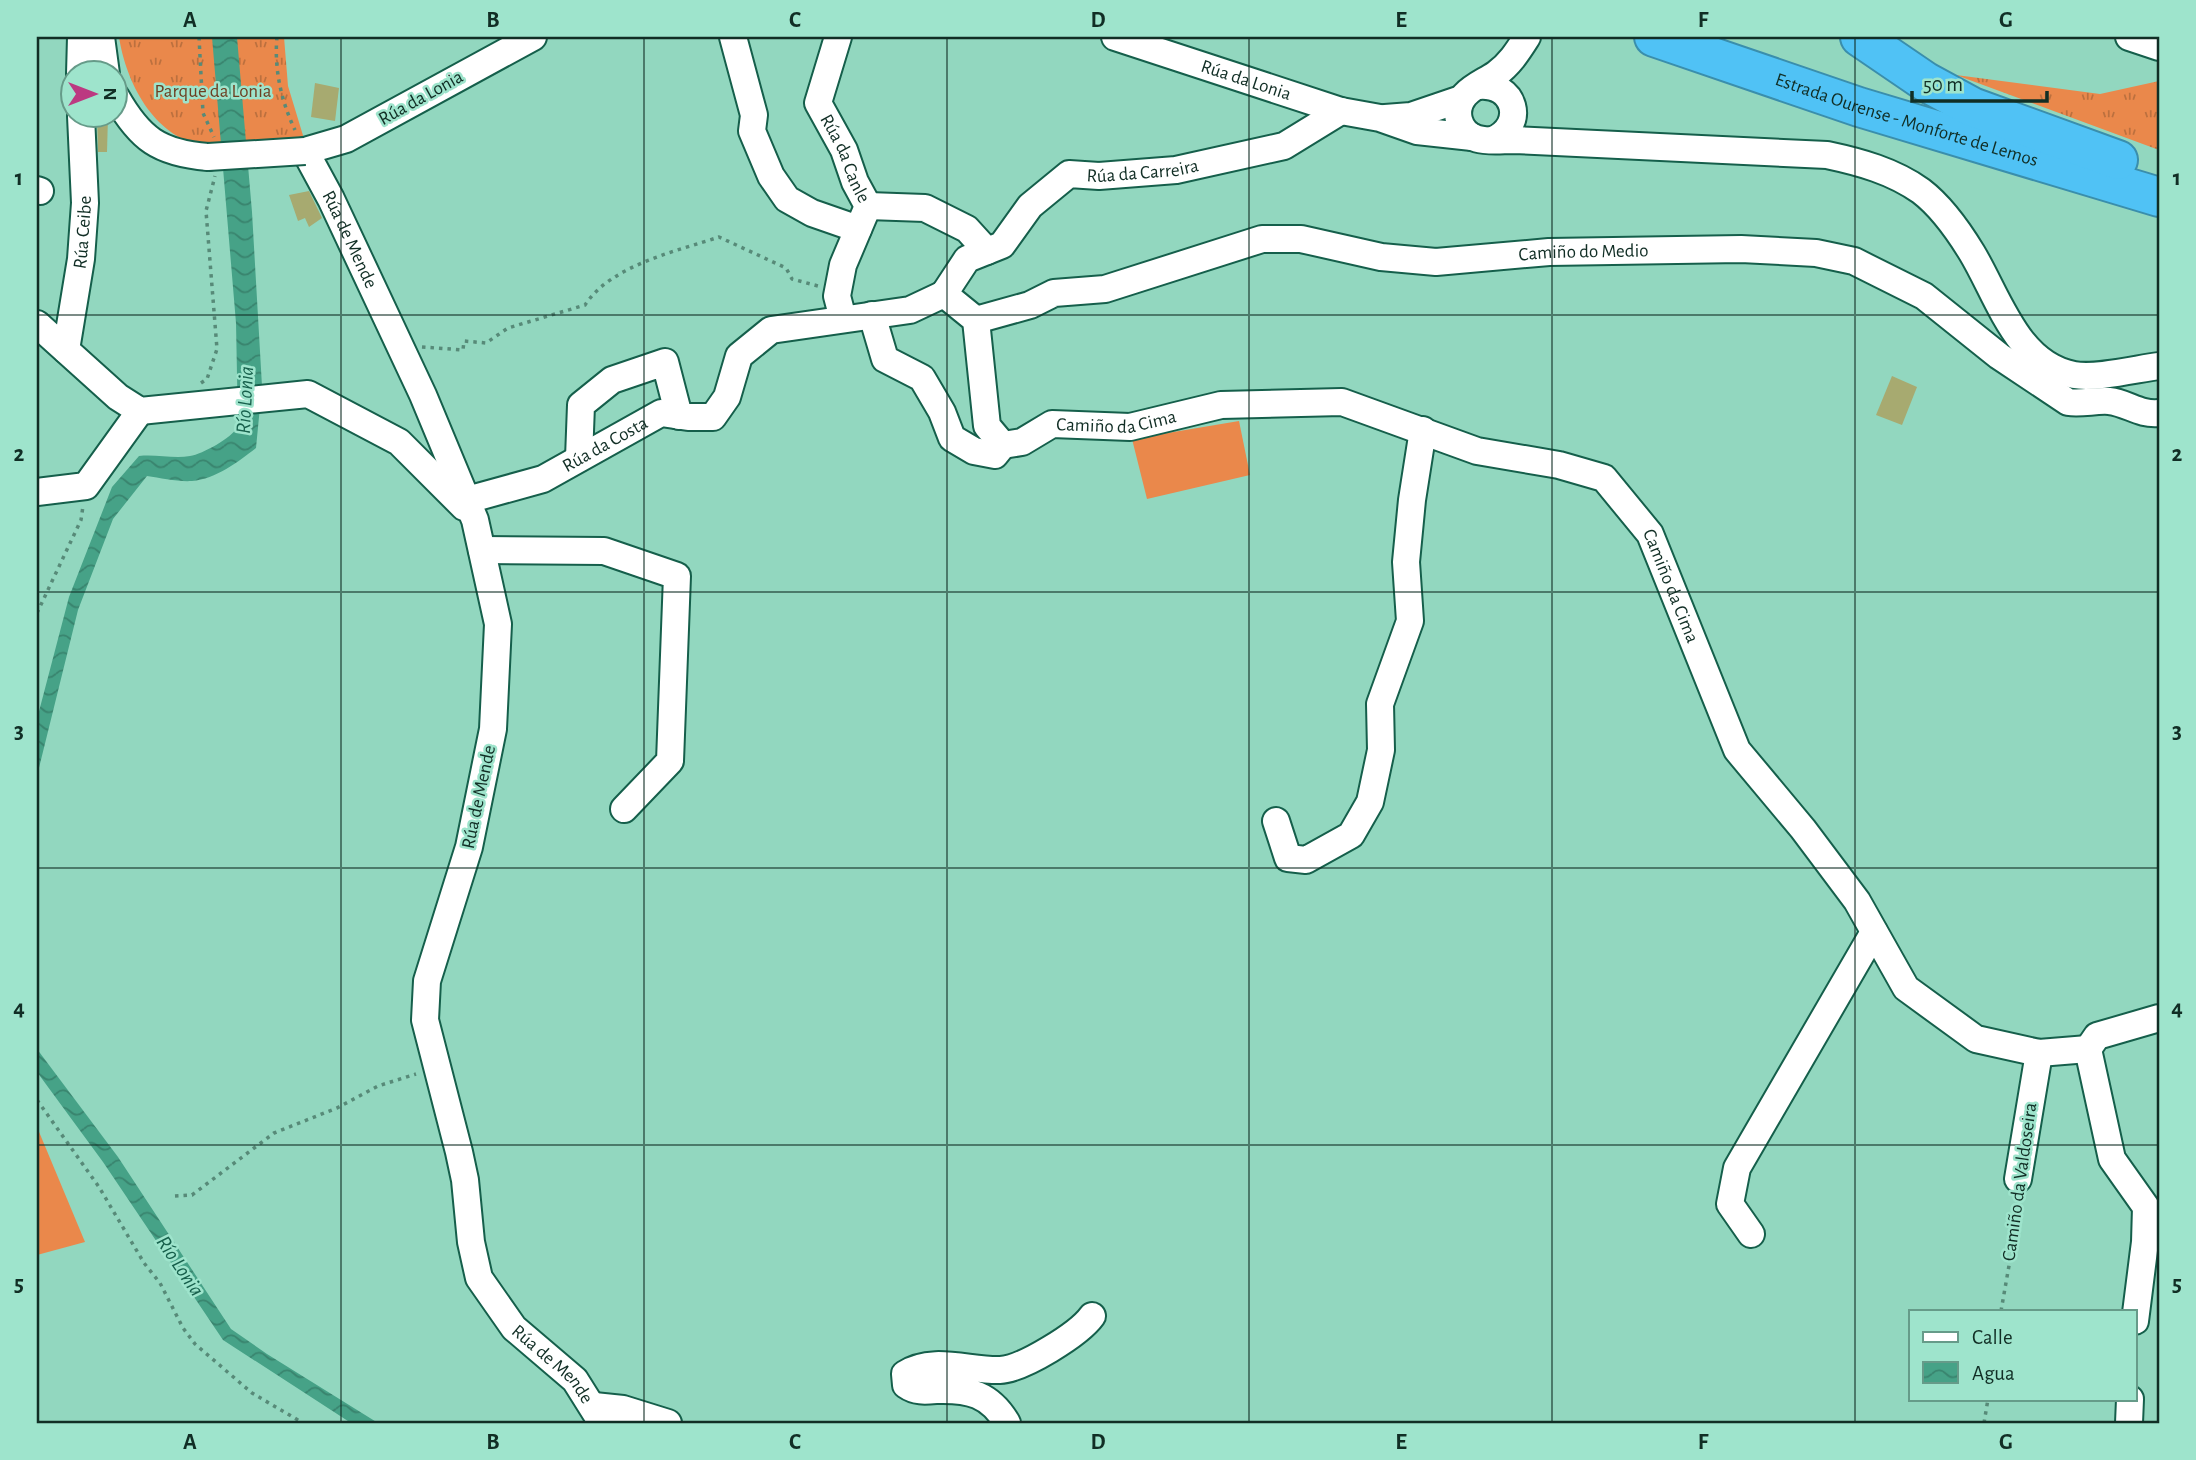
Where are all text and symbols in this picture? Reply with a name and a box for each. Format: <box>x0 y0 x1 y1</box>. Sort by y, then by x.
text: A <box>183 9 197 32</box>
text: B <box>486 9 500 32</box>
text: C <box>789 9 801 32</box>
text: D <box>1090 9 1106 32</box>
text: E <box>1395 9 1407 32</box>
text: F <box>1698 9 1709 32</box>
text: G <box>1999 9 2013 32</box>
street label: Rúa da Lonia <box>1199 56 1294 104</box>
north arrow <box>60 60 130 130</box>
scale bar <box>1912 60 2047 104</box>
street label: Rúa da Lonia <box>376 67 467 129</box>
street label: Estrada Ourense - Monforte de Lemos <box>1773 70 2040 170</box>
text: 50 m <box>1923 74 1963 95</box>
park label: Parque da Lonia <box>154 82 272 101</box>
text: N <box>100 87 119 101</box>
street label: Rúa da Canle <box>817 111 874 206</box>
street label: Rúa da Carreira <box>1086 156 1201 186</box>
text: 1 <box>15 167 23 190</box>
text: 1 <box>2173 167 2181 190</box>
street label: Rúa de Mende <box>319 187 381 291</box>
street label: Rúa Ceibe <box>70 195 95 270</box>
street label: Camiño do Medio <box>1518 241 1649 264</box>
water label: Río Lonia <box>233 366 257 434</box>
street label: Camiño da Cima <box>1056 407 1178 437</box>
street label: Rúa da Costa <box>559 413 651 476</box>
text: 2 <box>14 443 25 466</box>
text: 2 <box>2172 443 2183 466</box>
street label: Camiño da Cima <box>1640 526 1702 646</box>
text: 3 <box>14 720 24 743</box>
text: 3 <box>2172 720 2182 743</box>
street label: Rúa de Mende <box>459 744 499 850</box>
text: 4 <box>13 997 25 1020</box>
text: 4 <box>2171 997 2183 1020</box>
street label: Camiño da Valdoseira <box>1999 1101 2041 1262</box>
water label: Río Lonia <box>152 1232 208 1300</box>
text: 5 <box>14 1273 24 1296</box>
text: 5 <box>2172 1273 2182 1296</box>
legend <box>1909 1310 2136 1400</box>
street label: Rúa de Mende <box>508 1321 597 1407</box>
text: Calle <box>1972 1327 2013 1348</box>
text: Agua <box>1972 1363 2015 1384</box>
text: A <box>183 1431 197 1454</box>
text: B <box>486 1431 500 1454</box>
text: C <box>789 1431 801 1454</box>
text: D <box>1090 1431 1106 1454</box>
text: E <box>1395 1431 1407 1454</box>
text: F <box>1698 1431 1709 1454</box>
text: G <box>1999 1431 2013 1454</box>

